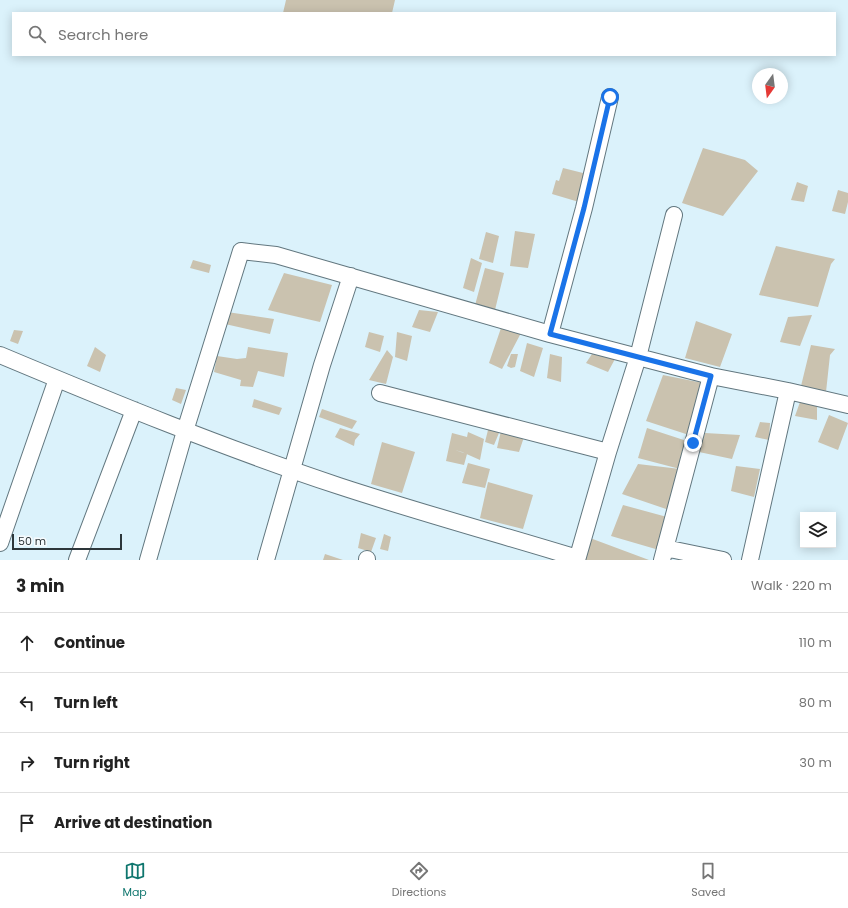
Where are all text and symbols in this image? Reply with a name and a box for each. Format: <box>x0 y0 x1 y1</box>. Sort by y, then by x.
search box <box>12 12 836 56</box>
icon: search <box>26 23 48 45</box>
text: Search here <box>58 24 148 45</box>
north arrow <box>752 68 788 104</box>
route start <box>601 88 619 106</box>
route end <box>684 434 702 452</box>
map controls <box>800 512 836 548</box>
button: layers <box>800 512 836 548</box>
scale bar <box>12 532 122 551</box>
text: 50 m <box>18 533 46 549</box>
text: 3 min <box>16 574 64 598</box>
text: Walk · 220 m <box>751 576 832 595</box>
icon: ahead <box>16 632 38 654</box>
text: Continue <box>54 632 125 653</box>
text: 110 m <box>799 633 832 652</box>
icon: left <box>16 692 38 714</box>
text: Turn left <box>54 692 118 713</box>
text: 80 m <box>799 693 832 712</box>
icon: right <box>16 752 38 774</box>
text: Turn right <box>54 752 130 773</box>
text: 30 m <box>799 753 832 772</box>
icon: arrive <box>16 812 38 834</box>
text: Arrive at destination <box>54 812 212 833</box>
tab: Map <box>122 860 147 901</box>
tab: Directions <box>392 860 446 901</box>
tab: Saved <box>691 860 726 901</box>

